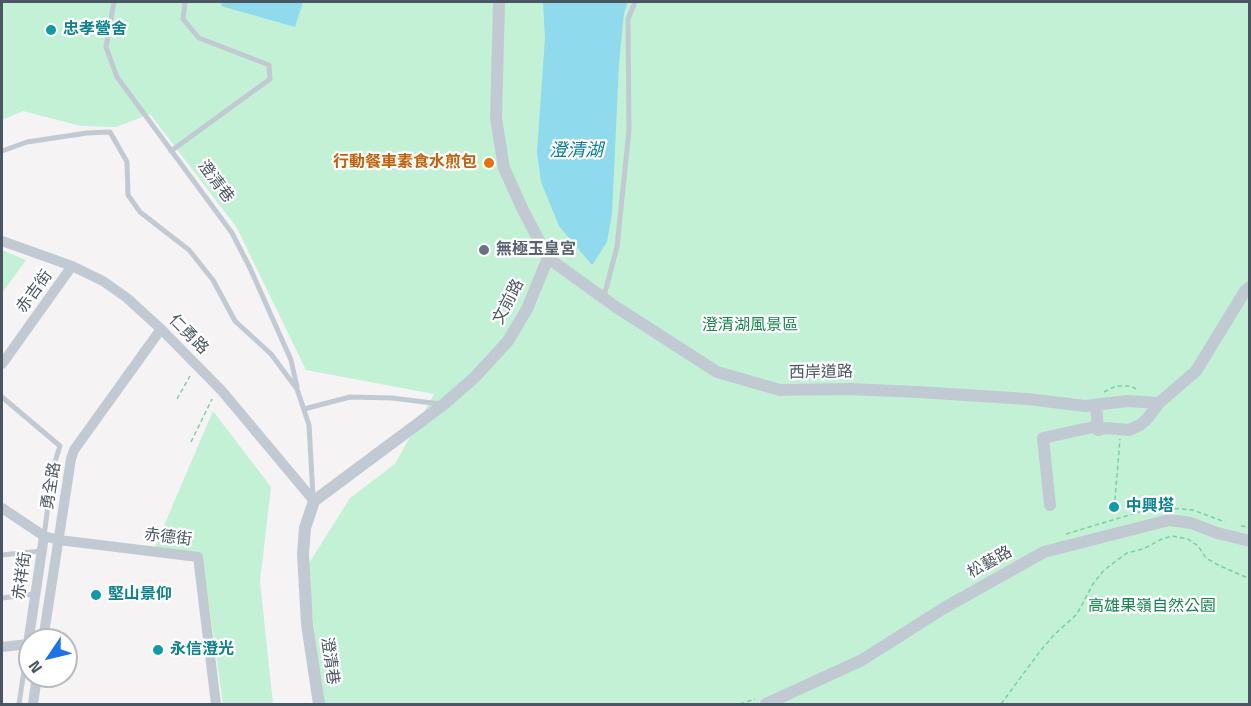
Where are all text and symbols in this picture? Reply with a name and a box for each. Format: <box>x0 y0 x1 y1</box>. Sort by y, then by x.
place label: 忠孝營舍 <box>63 20 127 40</box>
marker: 忠孝營舍 <box>44 23 58 37</box>
water label: 澄清湖 <box>549 141 603 163</box>
place label: 行動餐車素食水煎包 <box>333 153 477 173</box>
marker: 行動餐車素食水煎包 <box>482 156 496 170</box>
street label: 澄清巷 <box>193 157 237 207</box>
place label: 無極玉皇宮 <box>496 240 576 260</box>
marker: 無極玉皇宮 <box>477 243 491 257</box>
street label: 赤吉街 <box>13 267 57 317</box>
street label: 文前路 <box>490 276 528 328</box>
street label: 仁勇路 <box>164 311 212 359</box>
park label: 澄清湖風景區 <box>702 316 798 336</box>
street label: 西岸道路 <box>789 363 853 383</box>
street label: 勇全路 <box>39 461 65 511</box>
place label: 中興塔 <box>1126 497 1174 517</box>
marker: 中興塔 <box>1107 500 1121 514</box>
street label: 赤德街 <box>143 526 193 550</box>
street label: 松藝路 <box>964 543 1016 583</box>
street label: 赤祥街 <box>10 551 36 601</box>
place label: 堅山景仰 <box>108 585 172 605</box>
marker: 堅山景仰 <box>89 588 103 602</box>
park label: 高雄果嶺自然公園 <box>1088 597 1216 617</box>
north arrow <box>18 628 78 688</box>
street label: 澄清巷 <box>316 636 342 686</box>
place label: 永信澄光 <box>170 640 234 660</box>
marker: 永信澄光 <box>151 643 165 657</box>
text: N <box>22 656 48 679</box>

